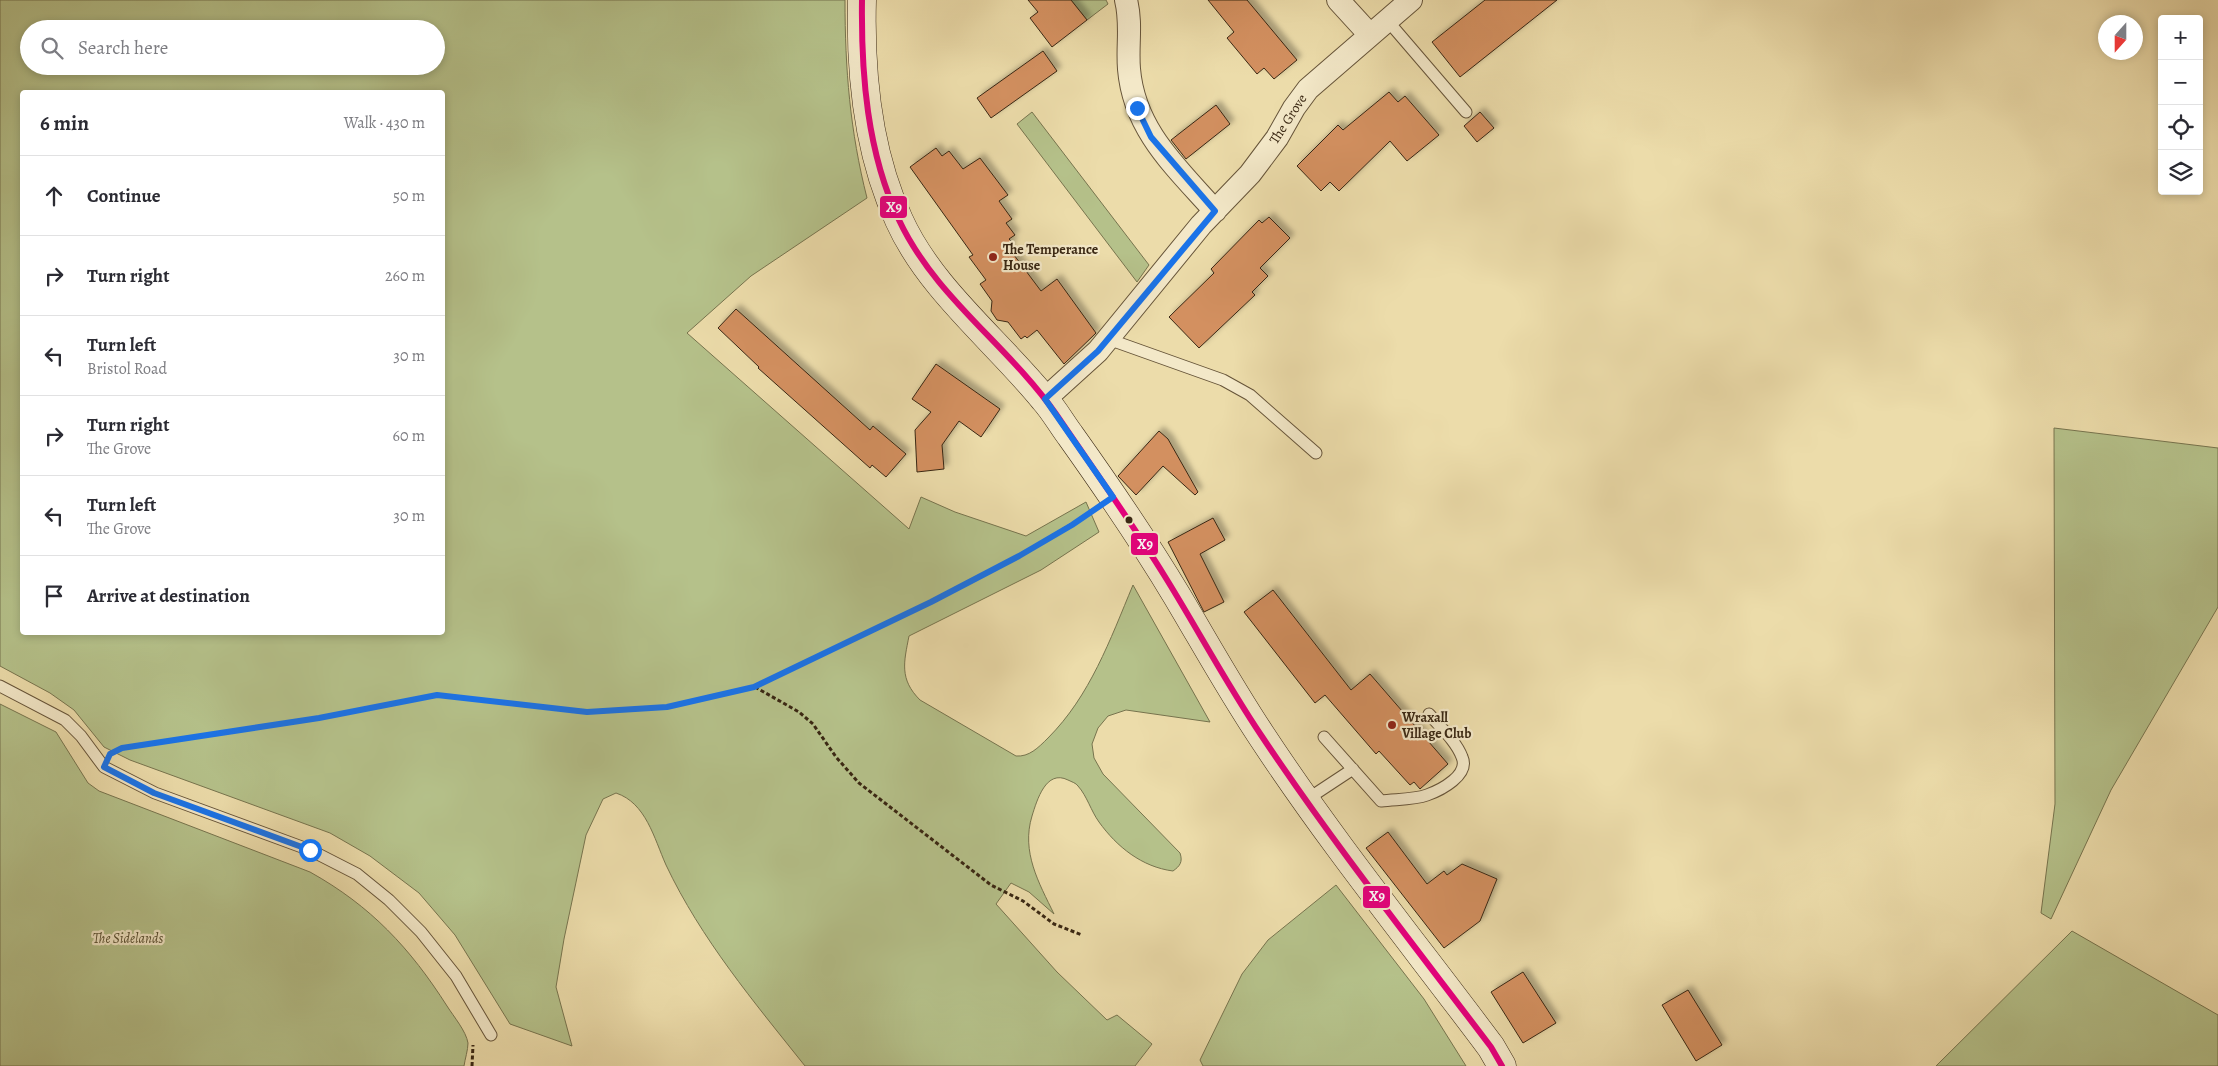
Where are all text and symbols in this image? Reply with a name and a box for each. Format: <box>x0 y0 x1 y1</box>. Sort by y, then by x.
north arrow <box>2098 15 2143 60</box>
map controls <box>2158 15 2203 195</box>
button: + <box>2158 15 2203 60</box>
search box <box>20 20 445 75</box>
icon: search <box>38 34 66 62</box>
text: Search here <box>78 35 168 61</box>
button: − <box>2158 60 2203 105</box>
street label: The Grove <box>1265 90 1311 148</box>
route end <box>1126 97 1149 120</box>
button: locate <box>2158 105 2203 150</box>
text: 6 min <box>40 109 89 137</box>
text: Walk · 430 m <box>344 112 425 134</box>
button: layers <box>2158 150 2203 195</box>
icon: ahead <box>40 182 68 210</box>
text: Continue <box>87 183 161 209</box>
text: 50 m <box>393 185 425 207</box>
line badge: X9 <box>879 195 908 219</box>
text: X9 <box>886 198 903 217</box>
place label: The Temperance House <box>1003 240 1099 275</box>
marker: The Temperance House <box>987 251 999 263</box>
icon: right <box>40 262 68 290</box>
text: Turn right <box>87 263 169 289</box>
text: 260 m <box>385 265 425 287</box>
text: Turn left <box>87 332 156 358</box>
icon: left <box>40 342 68 370</box>
text: 30 m <box>393 345 425 367</box>
text: Bristol Road <box>87 358 167 380</box>
text: Turn right <box>87 412 169 438</box>
icon: right <box>40 422 68 450</box>
text: 60 m <box>393 425 425 447</box>
text: The Grove <box>87 438 151 460</box>
text: Turn left <box>87 492 156 518</box>
icon: left <box>40 502 68 530</box>
text: 30 m <box>393 505 425 527</box>
unlabelled marker <box>1124 515 1134 525</box>
text: The Grove <box>87 518 151 540</box>
line badge: X9 <box>1130 532 1159 556</box>
text: X9 <box>1137 535 1154 554</box>
icon: arrive <box>40 582 68 610</box>
text: Arrive at destination <box>87 583 250 609</box>
place label: Wraxall Village Club <box>1401 708 1471 743</box>
marker: Wraxall Village Club <box>1386 719 1398 731</box>
route start <box>299 839 322 862</box>
line badge: X9 <box>1362 885 1391 909</box>
text: X9 <box>1369 887 1386 906</box>
park label: The Sidelands <box>93 929 163 948</box>

